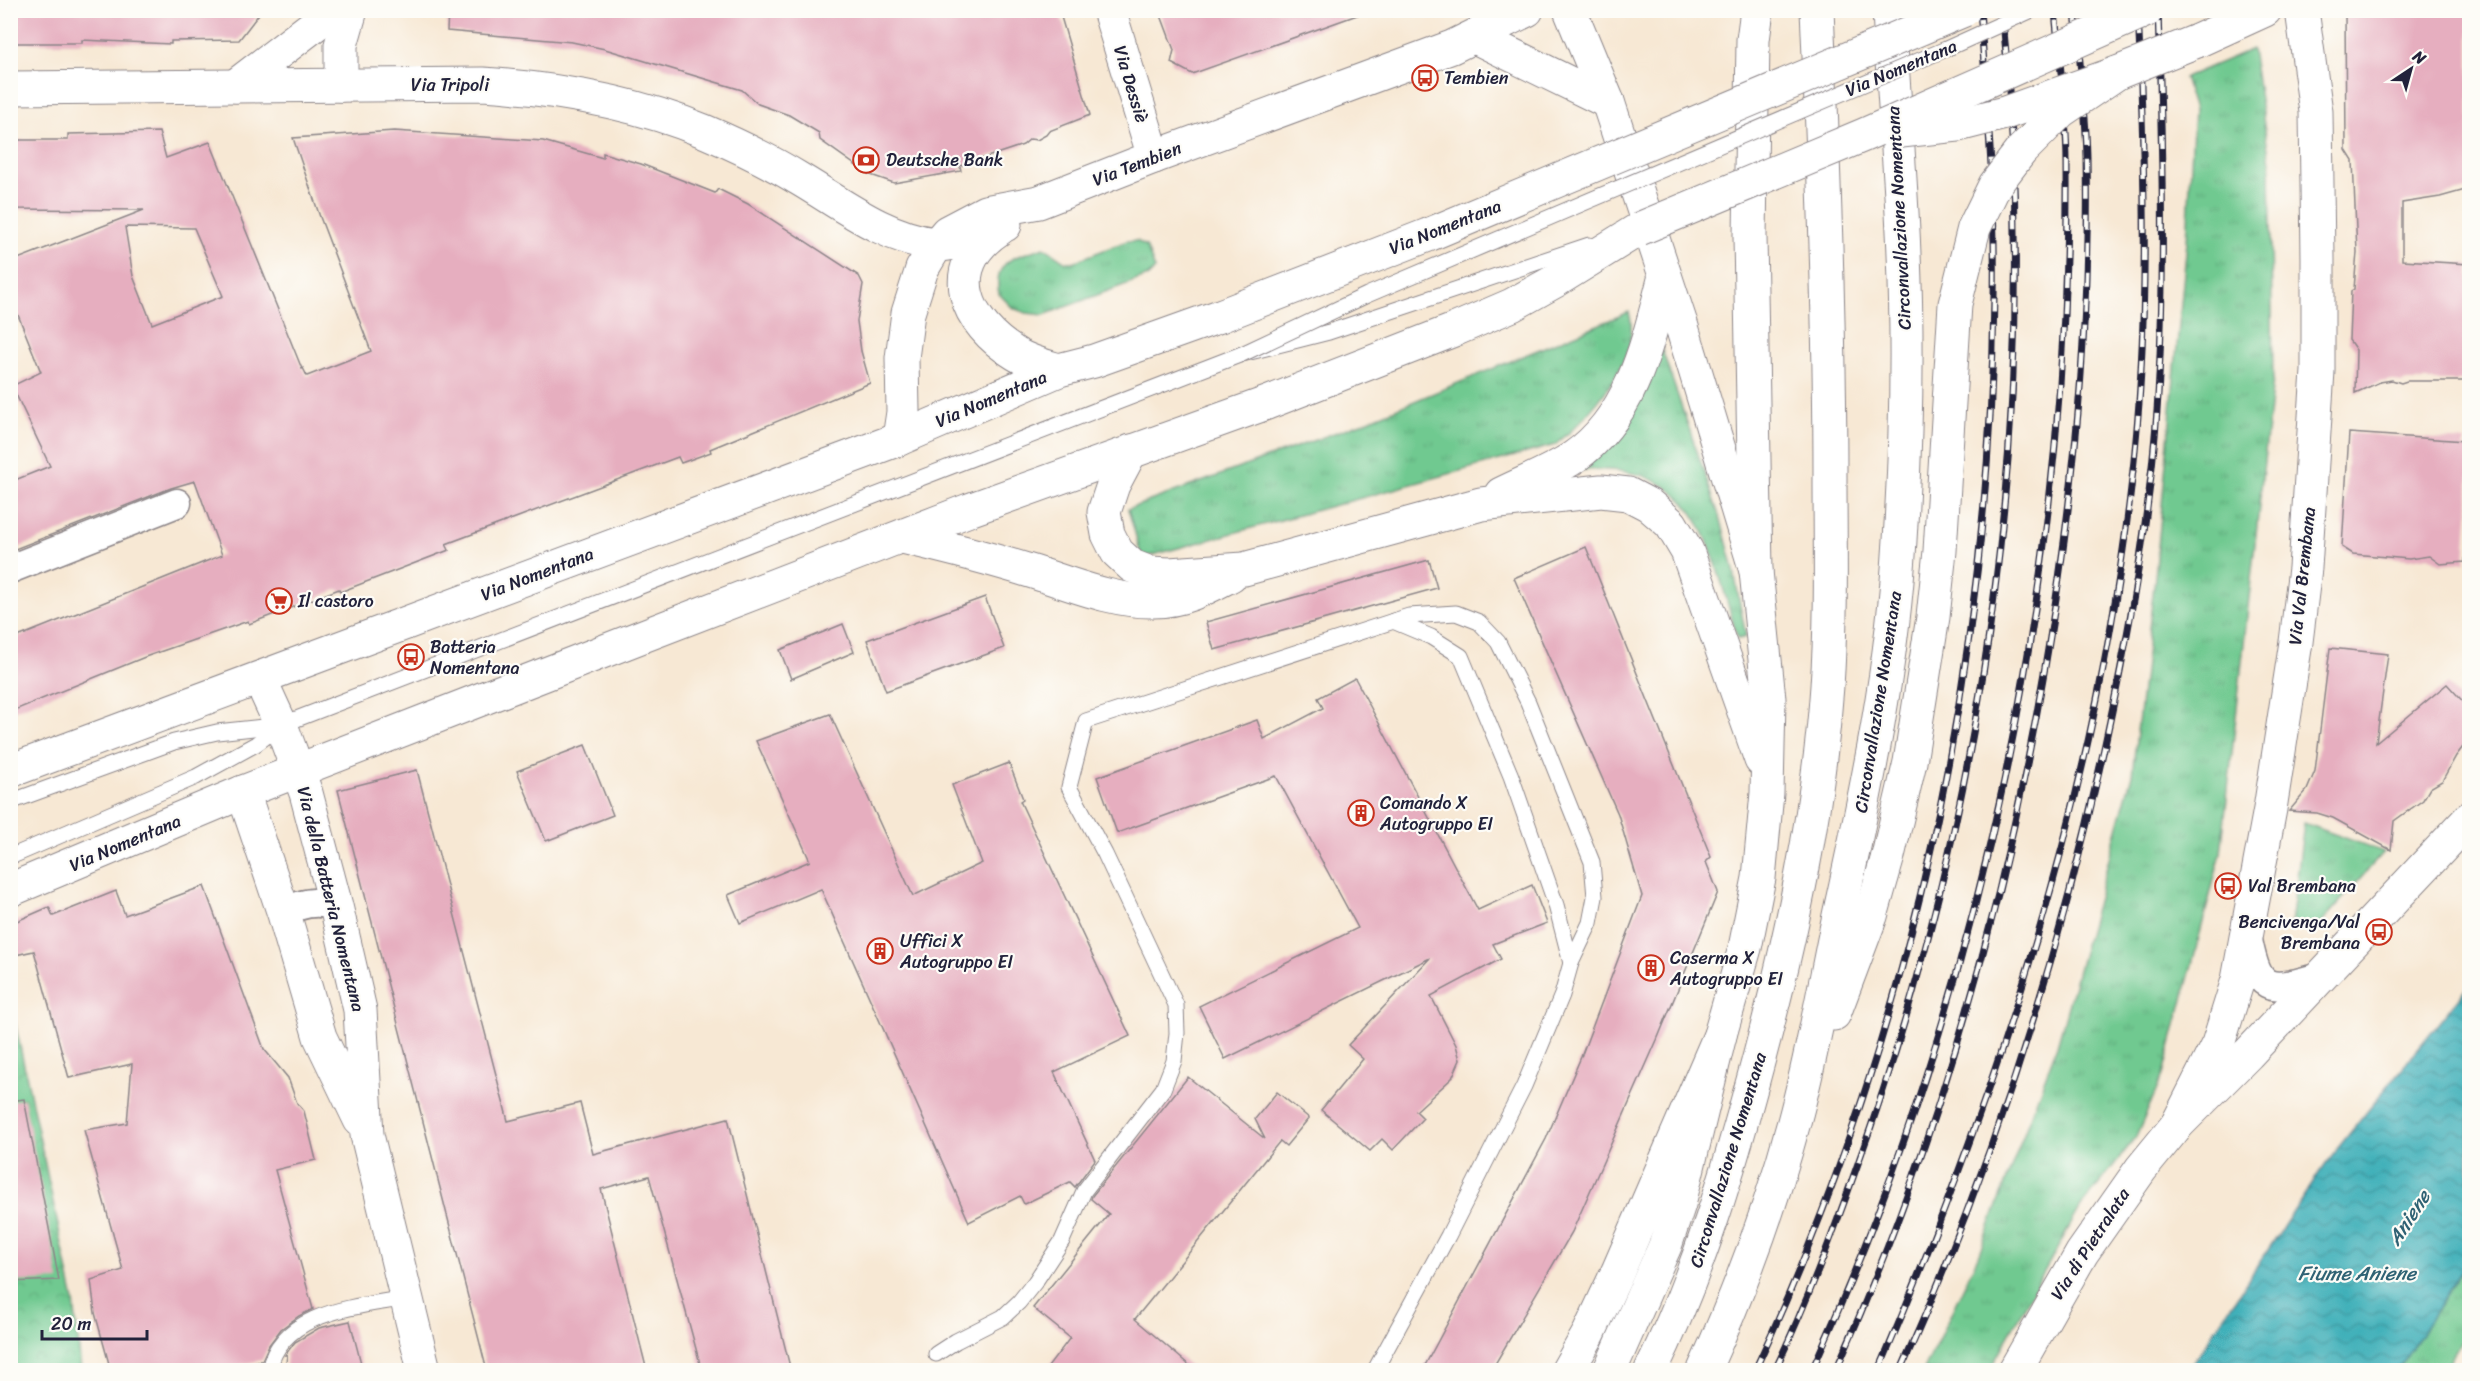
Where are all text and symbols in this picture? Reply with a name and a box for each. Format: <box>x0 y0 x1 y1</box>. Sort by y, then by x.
street label: Via Nomentana <box>1840 30 1962 106</box>
north arrow <box>2381 39 2441 99</box>
street label: Via Dessiè <box>1104 41 1158 127</box>
text: N <box>2406 42 2433 73</box>
place label: Tembien <box>1444 62 1509 94</box>
bus stop icon: Tembien <box>1410 63 1440 93</box>
street label: Via Tripoli <box>411 69 490 101</box>
street label: Circonvallazione Nomentana <box>1877 104 1921 331</box>
street label: Via Tembien <box>1088 132 1187 196</box>
place label: Deutsche Bank <box>886 144 1003 176</box>
bank icon: Deutsche Bank <box>851 145 881 175</box>
street label: Via Nomentana <box>1384 190 1506 264</box>
street label: Via Nomentana <box>930 361 1052 437</box>
street label: Via Val Brembana <box>2279 505 2325 647</box>
street label: Via Nomentana <box>476 538 598 610</box>
place label: Il castoro <box>297 585 374 617</box>
supermarket icon: Il castoro <box>264 586 294 616</box>
street label: Circonvallazione Nomentana <box>1845 588 1911 815</box>
place label: Batteria Nomentana <box>430 631 519 684</box>
bus stop icon: Batteria Nomentana <box>396 642 426 672</box>
street label: Via della Batteria Nomentana <box>287 783 375 1015</box>
place label: Comando X Autogruppo EI <box>1379 787 1493 840</box>
building icon: Comando X Autogruppo EI <box>1346 798 1376 828</box>
street label: Via Nomentana <box>64 805 186 881</box>
place label: Val Brembana <box>2248 870 2356 902</box>
bus stop icon: Val Brembana <box>2213 871 2243 901</box>
place label: Bencivenga/Val Brembana <box>2238 906 2361 959</box>
bus stop icon: Bencivenga/Val Brembana <box>2364 917 2394 947</box>
place label: Uffici X Autogruppo EI <box>899 925 1013 978</box>
building icon: Uffici X Autogruppo EI <box>865 936 895 966</box>
place label: Caserma X Autogruppo EI <box>1669 942 1783 995</box>
building icon: Caserma X Autogruppo EI <box>1636 953 1666 983</box>
street label: Circonvallazione Nomentana <box>1680 1047 1776 1272</box>
street label: Via di Pietralata <box>2041 1180 2139 1307</box>
water label: Aniene <box>2377 1181 2441 1254</box>
water label: Fiume Aniene <box>2298 1256 2418 1291</box>
scale bar <box>42 1303 147 1341</box>
text: 20 m <box>51 1308 91 1340</box>

